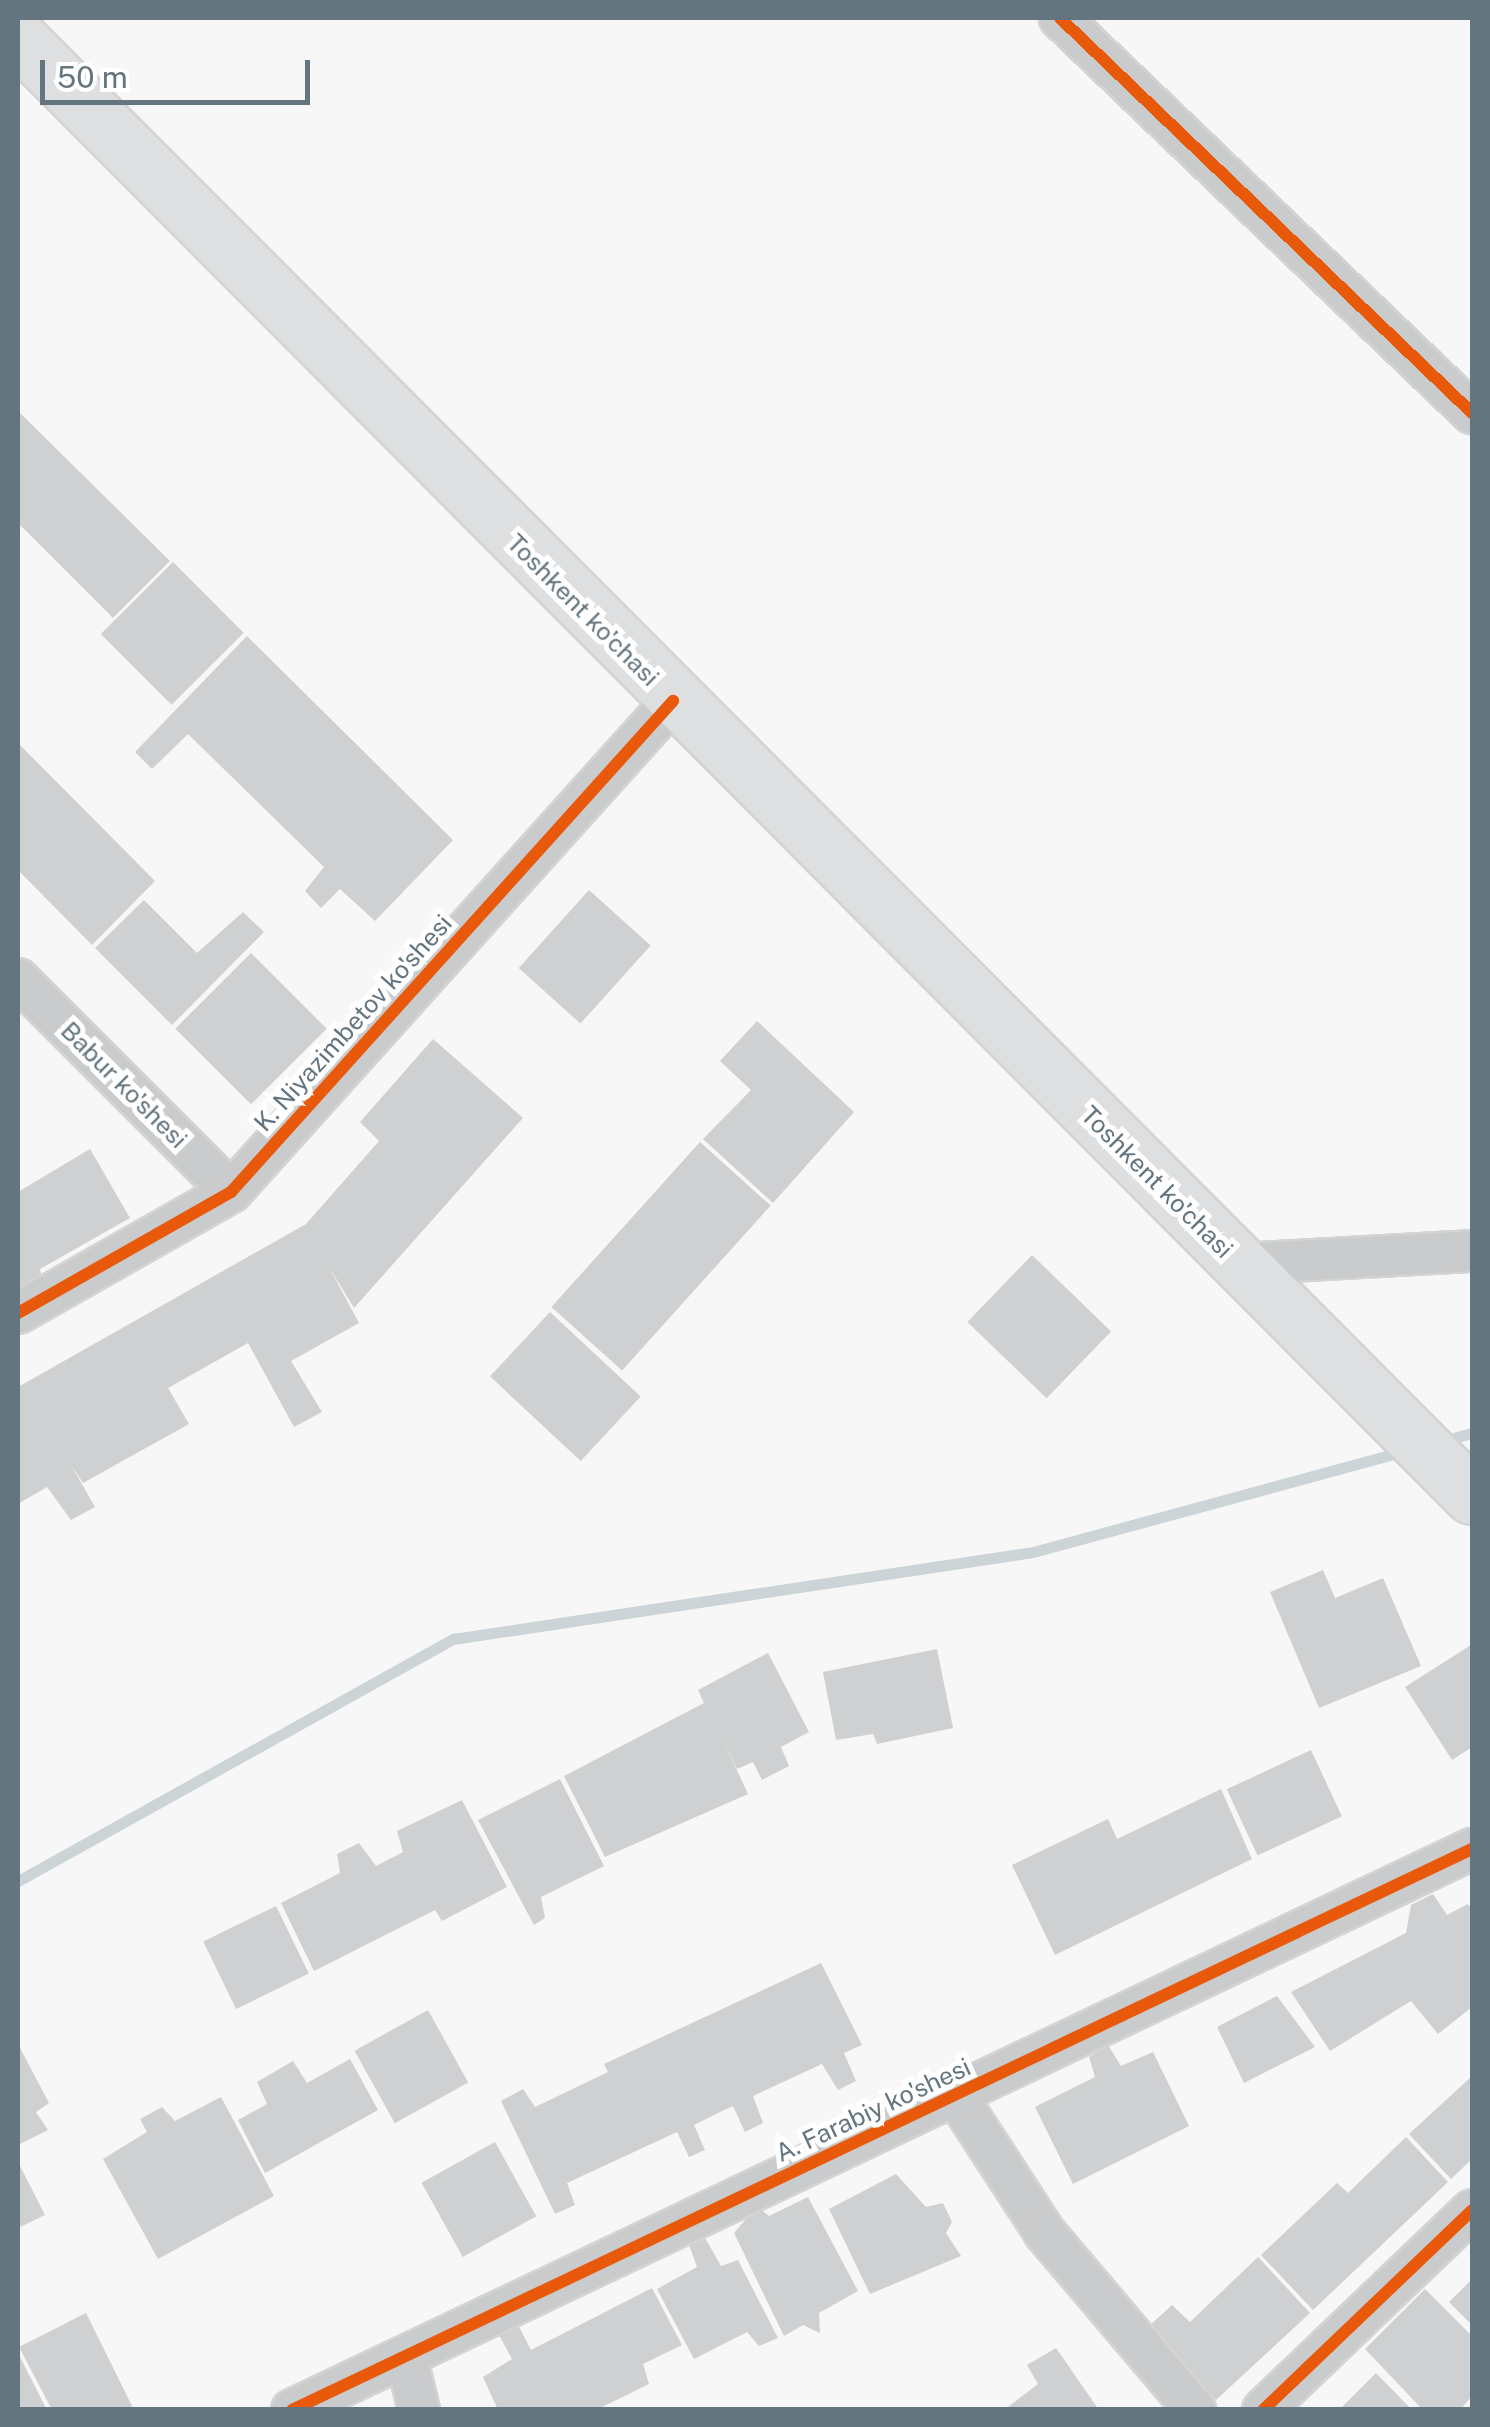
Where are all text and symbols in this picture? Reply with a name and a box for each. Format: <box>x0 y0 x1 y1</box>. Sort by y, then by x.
scale bar <box>45 40 315 102</box>
text: 50 m <box>57 59 128 95</box>
street label: Toshkent ko'chasi <box>501 528 665 692</box>
street label: K. Niyazimbetov ko'shesi <box>248 908 458 1138</box>
street label: Babur ko'shesi <box>55 1016 193 1154</box>
street label: Toshkent ko'chasi <box>1075 1100 1239 1264</box>
street label: A. Farabiy ko'shesi <box>771 2052 975 2168</box>

